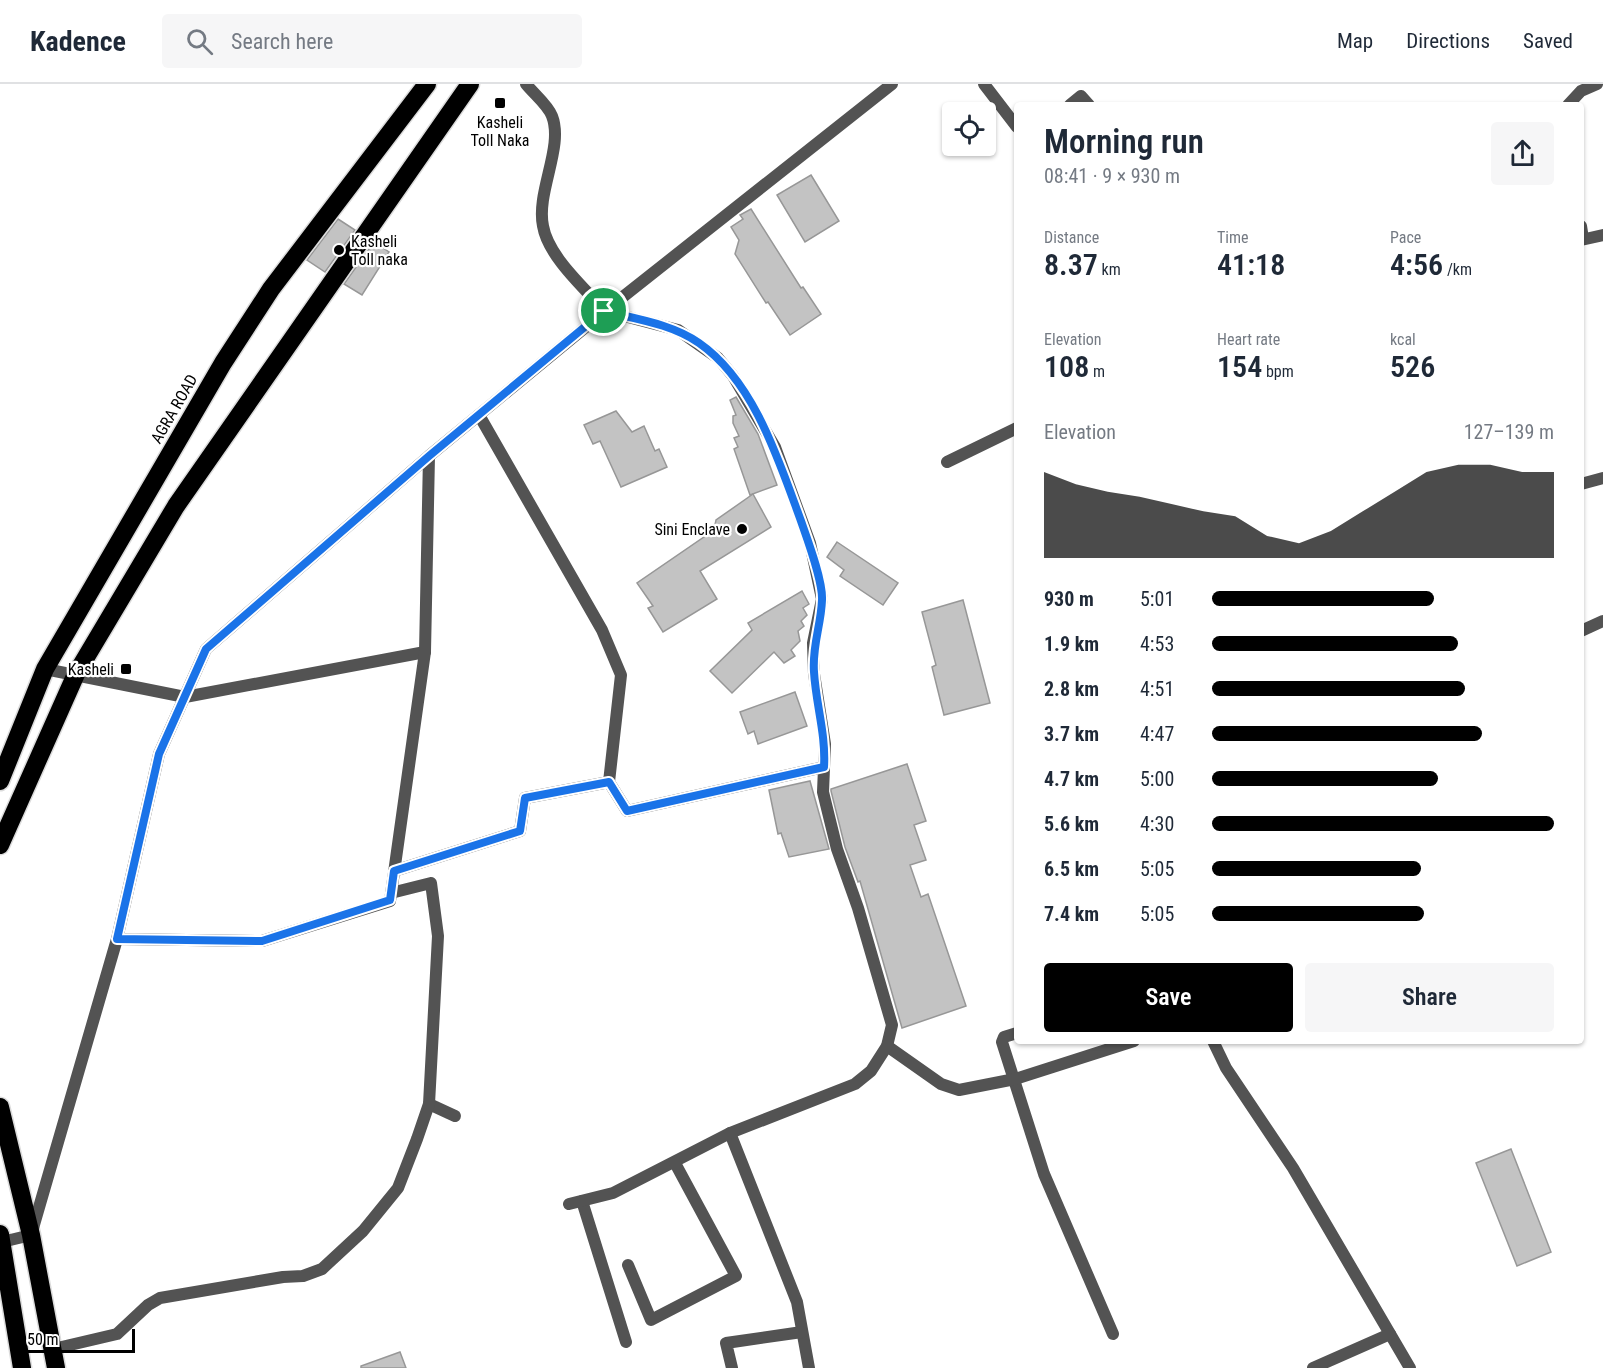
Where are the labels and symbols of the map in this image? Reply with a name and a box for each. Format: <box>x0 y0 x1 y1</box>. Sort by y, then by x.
marker: Kasheli Toll Naka <box>493 96 507 110</box>
place label: Kasheli Toll Naka <box>470 113 530 150</box>
place label: Kasheli Toll naka <box>351 232 408 269</box>
marker: Kasheli Toll naka <box>332 243 346 257</box>
pin <box>578 285 629 336</box>
street label: AGRA ROAD <box>147 371 201 447</box>
place label: Sini Enclave <box>654 520 730 539</box>
marker: Sini Enclave <box>735 522 749 536</box>
place label: Kasheli <box>68 660 114 679</box>
marker: Kasheli <box>119 662 133 676</box>
scale bar <box>18 1326 135 1354</box>

